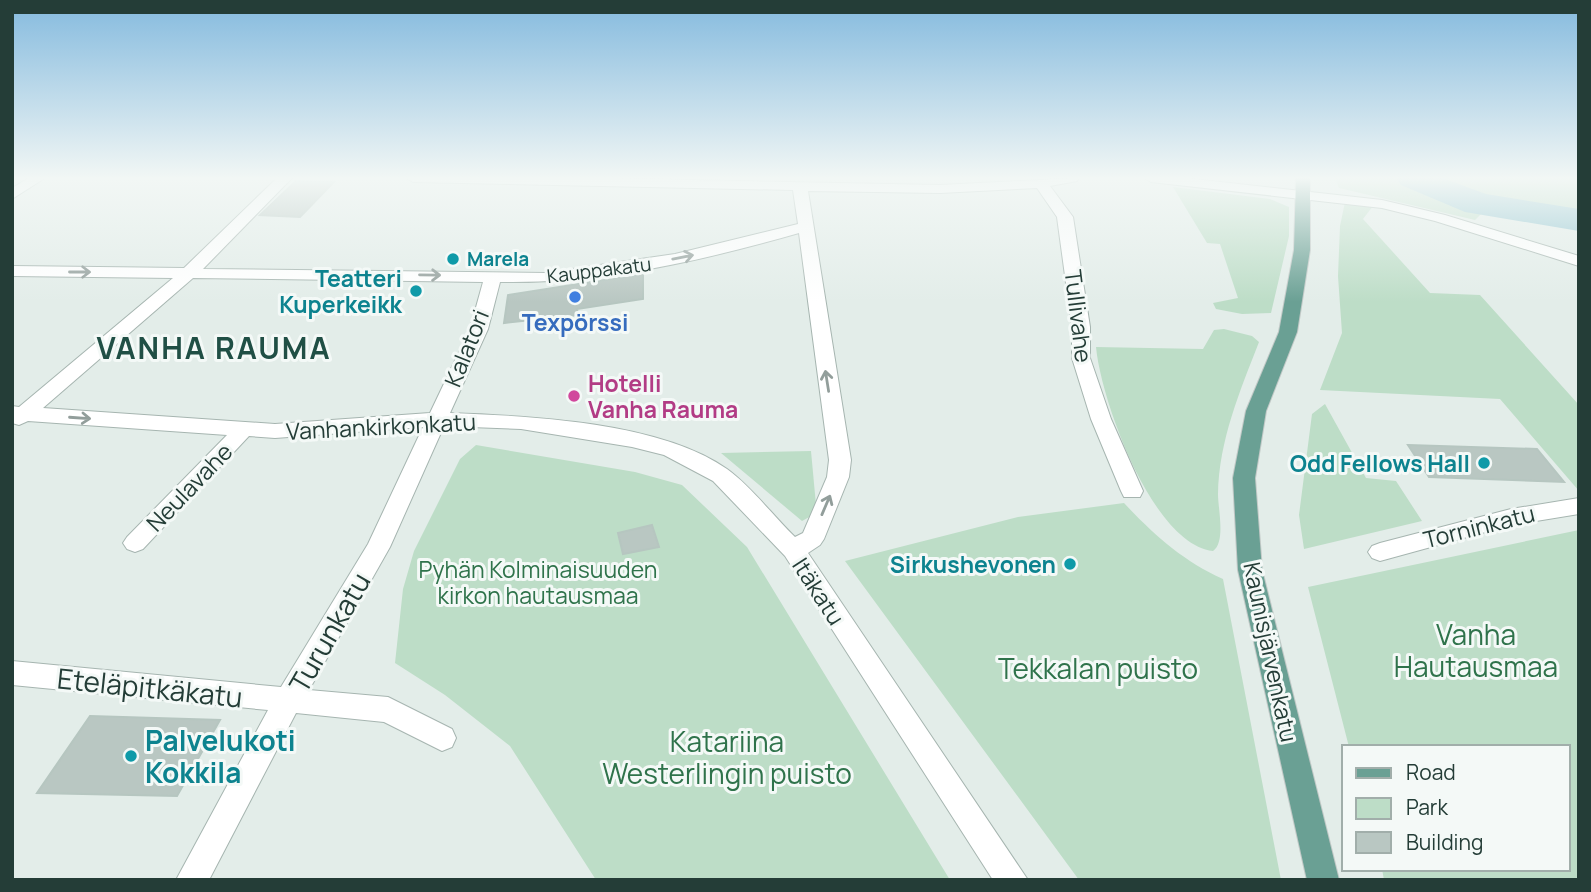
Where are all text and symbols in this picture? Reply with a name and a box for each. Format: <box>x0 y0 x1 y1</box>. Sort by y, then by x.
place label: Marela <box>467 246 529 272</box>
one-way arrow <box>671 250 694 264</box>
marker: Marela <box>445 251 461 267</box>
street label: Kauppakatu <box>545 251 653 289</box>
place label: Teatteri Kuperkeikk <box>279 262 403 320</box>
one-way arrow <box>69 265 92 279</box>
street label: Tullivahe <box>1057 268 1101 364</box>
one-way arrow <box>419 269 442 282</box>
marker: Teatteri Kuperkeikk <box>408 283 424 299</box>
marker: Texpörssi <box>567 289 583 305</box>
street label: Kalatori <box>436 305 496 391</box>
place label: Texpörssi <box>522 306 628 338</box>
district label: VANHA RAUMA <box>96 327 332 368</box>
place label: Hotelli Vanha Rauma <box>588 367 738 425</box>
one-way arrow <box>820 370 833 393</box>
marker: Hotelli Vanha Rauma <box>566 388 582 404</box>
street label: Vanhankirkonkatu <box>285 405 477 447</box>
one-way arrow <box>69 412 91 425</box>
street label: Neulavahe <box>139 436 239 538</box>
place label: Odd Fellows Hall <box>1290 447 1470 479</box>
marker: Odd Fellows Hall <box>1476 455 1492 471</box>
one-way arrow <box>820 494 833 516</box>
street label: Torninkatu <box>1420 497 1538 555</box>
place label: Sirkushevonen <box>890 548 1056 580</box>
street label: Itäkatu <box>785 551 853 631</box>
park label: Pyhän Kolminaisuuden kirkon hautausmaa <box>419 553 657 611</box>
marker: Sirkushevonen <box>1062 556 1078 572</box>
street label: Kaunisjärvenkatu <box>1236 559 1306 745</box>
street label: Turunkatu <box>279 565 379 699</box>
park label: Vanha Hautausmaa <box>1394 615 1558 685</box>
park label: Tekkalan puisto <box>998 649 1198 687</box>
street label: Eteläpitkäkatu <box>55 658 245 716</box>
place label: Palvelukoti Kokkila <box>145 721 296 791</box>
park label: Katariina Westerlingin puisto <box>602 722 852 792</box>
legend <box>1342 745 1570 871</box>
marker: Palvelukoti Kokkila <box>123 748 139 764</box>
text: Road <box>1406 758 1456 786</box>
text: Park <box>1406 793 1448 821</box>
text: Building <box>1406 828 1483 856</box>

